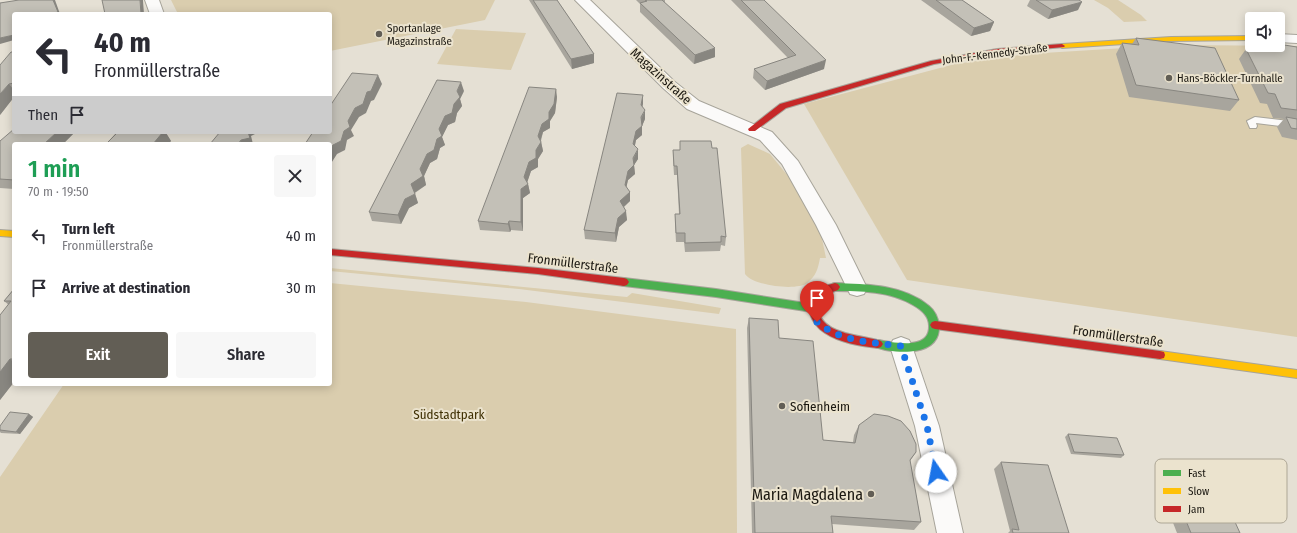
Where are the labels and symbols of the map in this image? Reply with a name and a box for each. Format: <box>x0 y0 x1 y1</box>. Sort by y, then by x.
place label: Sportanlage Magazinstraße <box>387 22 452 48</box>
marker: Sportanlage Magazinstraße <box>374 29 384 39</box>
street label: John-F.-Kennedy-Straße <box>942 41 1048 67</box>
street label: Magazinstraße <box>627 45 695 107</box>
place label: Hans-Böckler-Turnhalle <box>1177 72 1283 85</box>
marker: Hans-Böckler-Turnhalle <box>1164 73 1174 83</box>
street label: Fronmüllerstraße <box>527 250 619 276</box>
pin <box>800 281 834 322</box>
street label: Fronmüllerstraße <box>1072 322 1164 350</box>
place label: Sofienheim <box>790 399 850 414</box>
marker: Sofienheim <box>777 401 787 411</box>
park label: Südstadtpark <box>413 407 486 422</box>
position arrow <box>915 451 957 493</box>
legend <box>1155 459 1287 523</box>
text: Fast <box>1188 467 1206 480</box>
place label: Maria Magdalena <box>752 485 863 504</box>
text: Slow <box>1188 485 1209 498</box>
marker: Maria Magdalena <box>866 489 876 499</box>
text: Jam <box>1188 503 1205 516</box>

